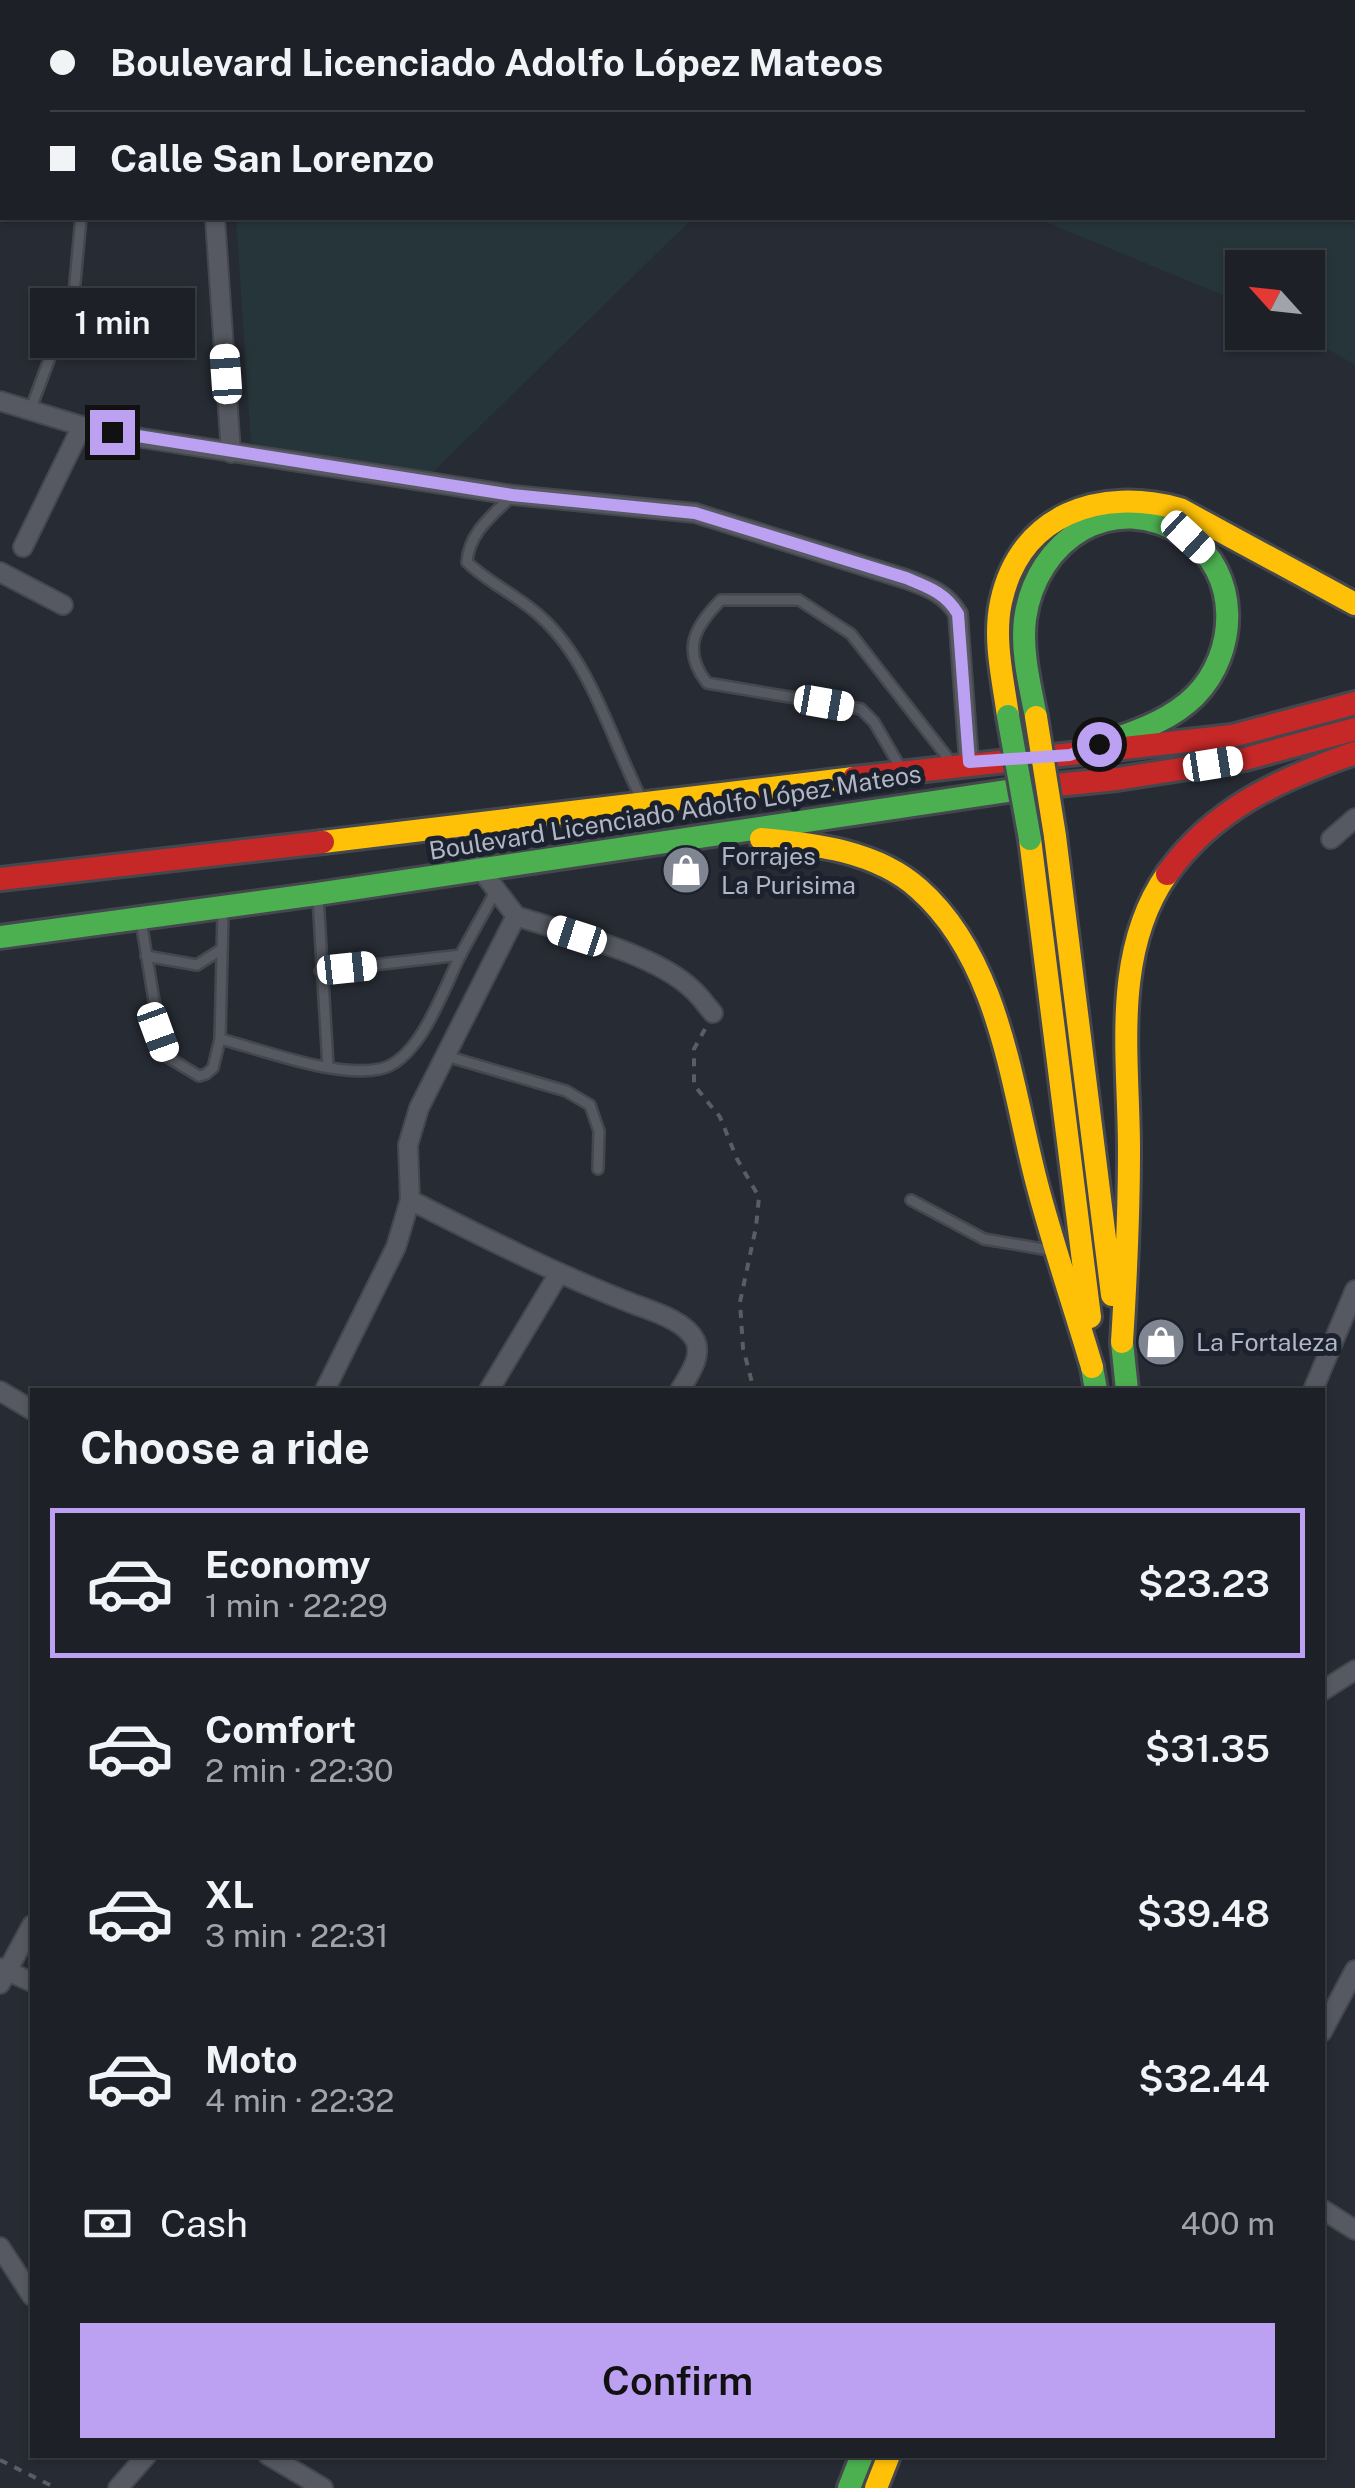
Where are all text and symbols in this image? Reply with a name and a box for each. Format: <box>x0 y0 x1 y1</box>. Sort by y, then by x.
text: Boulevard Licenciado Adolfo López Mateos <box>110 40 883 85</box>
text: Calle San Lorenzo <box>110 136 434 181</box>
north arrow <box>1225 250 1325 350</box>
map controls <box>1225 250 1325 350</box>
callout: 1 min <box>29 287 194 357</box>
text: 1 min <box>74 304 151 341</box>
car <box>209 343 243 405</box>
route end <box>90 410 135 455</box>
car <box>1156 506 1220 568</box>
car <box>792 683 856 723</box>
route start <box>1077 722 1122 767</box>
car <box>1181 744 1245 784</box>
street label: Boulevard Licenciado Adolfo López Mateos <box>427 758 923 866</box>
place label: Forrajes La Purisima <box>721 841 856 900</box>
shop icon: Forrajes La Purisima <box>660 844 712 896</box>
car <box>544 912 610 960</box>
car <box>316 950 378 986</box>
car <box>134 999 182 1065</box>
shop icon: La Fortaleza <box>1135 1316 1187 1368</box>
place label: La Fortaleza <box>1196 1327 1338 1357</box>
text: Choose a ride <box>80 1421 370 1474</box>
icon: car <box>85 1538 175 1628</box>
text: Economy <box>205 1542 371 1587</box>
text: $23.23 <box>1138 1561 1270 1606</box>
text: 1 min · 22:29 <box>205 1587 388 1624</box>
icon: car <box>85 1703 175 1793</box>
text: Comfort <box>205 1707 356 1752</box>
text: $31.35 <box>1145 1726 1270 1771</box>
text: 2 min · 22:30 <box>205 1752 394 1789</box>
icon: car <box>85 1868 175 1958</box>
text: XL <box>205 1872 254 1917</box>
text: $39.48 <box>1137 1891 1270 1936</box>
text: 3 min · 22:31 <box>205 1917 388 1954</box>
icon: car <box>85 2033 175 2123</box>
text: Moto <box>205 2037 298 2082</box>
text: $32.44 <box>1138 2056 1270 2101</box>
text: 4 min · 22:32 <box>205 2082 394 2119</box>
icon: cash <box>80 2196 135 2251</box>
text: Cash <box>160 2201 248 2246</box>
text: 400 m <box>1180 2205 1275 2242</box>
button: Confirm <box>80 2323 1275 2438</box>

